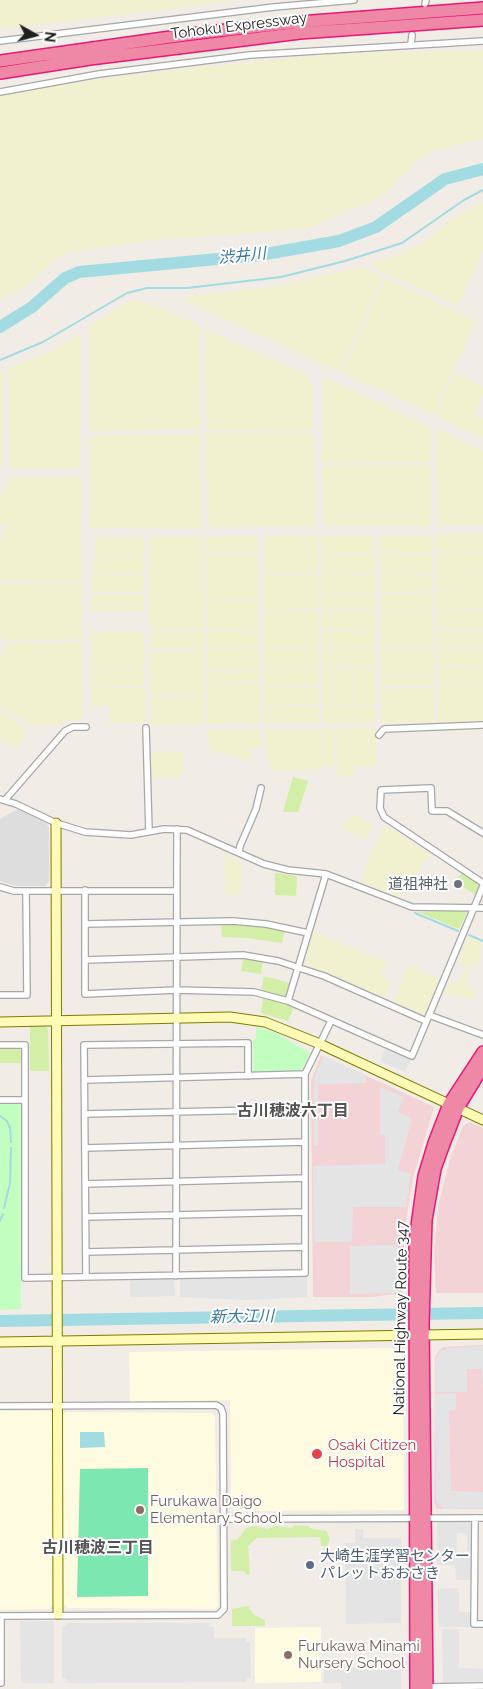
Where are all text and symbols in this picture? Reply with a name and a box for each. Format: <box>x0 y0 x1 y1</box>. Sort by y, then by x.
street label: Tohoku Expressway <box>170 9 308 43</box>
north arrow <box>10 10 60 60</box>
text: N <box>41 31 58 43</box>
water label: 渋井川 <box>217 244 267 268</box>
place label: 道祖神社 <box>388 875 448 893</box>
marker: 道祖神社 <box>452 878 464 890</box>
district label: 古川穂波六丁目 <box>237 1101 349 1121</box>
street label: National Highway Route 347 <box>390 1220 412 1416</box>
water label: 新大江川 <box>210 1307 274 1327</box>
place label: Osaki Citizen Hospital <box>328 1436 416 1471</box>
marker: Osaki Citizen Hospital <box>310 1447 324 1461</box>
place label: Furukawa Daigo Elementary School <box>150 1492 282 1527</box>
marker: Furukawa Daigo Elementary School <box>134 1504 146 1516</box>
district label: 古川穂波三丁目 <box>42 1538 154 1558</box>
place label: 大崎生涯学習センター パレットおおさき <box>320 1547 470 1582</box>
marker: 大崎生涯学習センター パレットおおさき <box>304 1559 316 1571</box>
place label: Furukawa Minami Nursery School <box>298 1637 420 1672</box>
marker: Furukawa Minami Nursery School <box>282 1649 294 1661</box>

